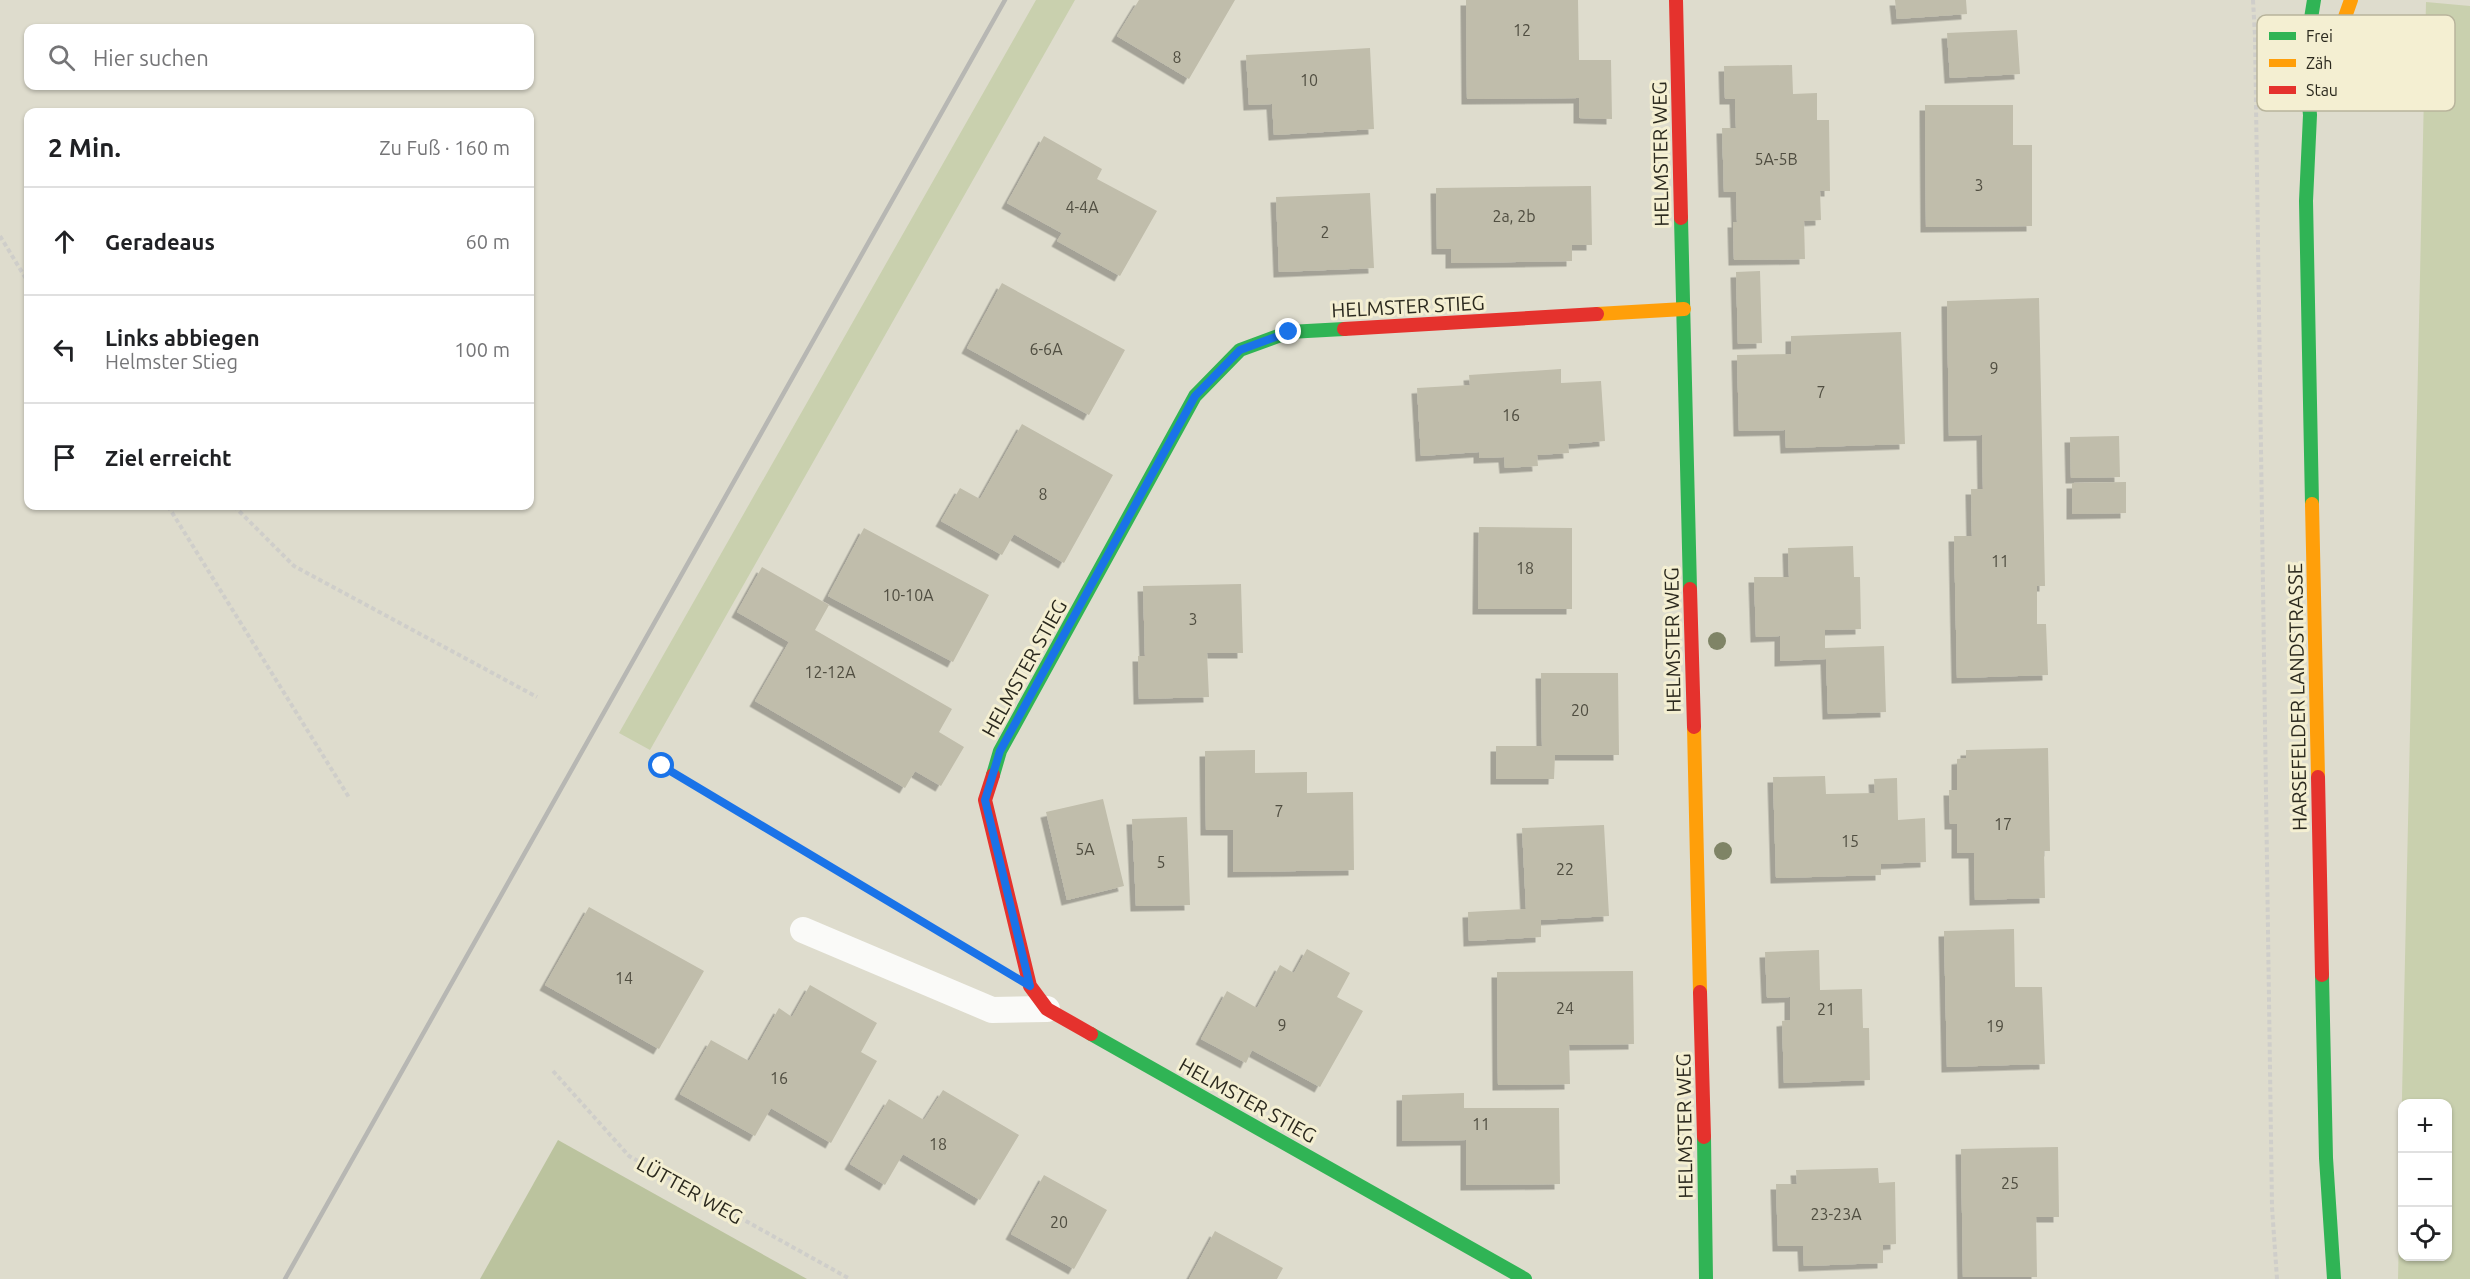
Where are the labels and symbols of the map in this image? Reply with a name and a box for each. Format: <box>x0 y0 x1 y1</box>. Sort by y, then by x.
legend <box>2257 15 2455 111</box>
house number: 12 <box>1513 21 1531 39</box>
text: Frei <box>2306 27 2333 45</box>
house number: 8 <box>1172 48 1182 66</box>
text: Zäh <box>2306 54 2332 72</box>
house number: 10 <box>1300 71 1318 89</box>
street label: HELMSTER WEG <box>1647 81 1673 227</box>
text: Stau <box>2306 81 2338 99</box>
house number: 5A-5B <box>1754 150 1798 168</box>
house number: 3 <box>1974 176 1984 194</box>
house number: 4-4A <box>1065 198 1099 216</box>
house number: 2a, 2b <box>1492 207 1536 225</box>
house number: 2 <box>1320 223 1330 241</box>
street label: HELMSTER STIEG <box>1331 291 1485 321</box>
route end <box>1275 318 1301 344</box>
house number: 6-6A <box>1029 340 1063 358</box>
house number: 9 <box>1989 359 1999 377</box>
house number: 7 <box>1816 383 1826 401</box>
house number: 16 <box>1502 406 1520 424</box>
house number: 8 <box>1038 485 1048 503</box>
house number: 11 <box>1991 552 2009 570</box>
house number: 18 <box>1516 559 1534 577</box>
street label: HARSEFELDER LANDSTRASSE <box>2283 563 2311 831</box>
street label: HELMSTER WEG <box>1659 567 1685 713</box>
house number: 10-10A <box>882 586 934 604</box>
street label: HELMSTER STIEG <box>977 595 1071 741</box>
house number: 3 <box>1188 610 1198 628</box>
house number: 12-12A <box>804 663 856 681</box>
house number: 20 <box>1571 701 1589 719</box>
route start <box>648 752 674 778</box>
house number: 7 <box>1274 802 1284 820</box>
house number: 17 <box>1994 815 2012 833</box>
house number: 15 <box>1841 832 1859 850</box>
house number: 5A <box>1075 840 1095 858</box>
house number: 5 <box>1156 853 1166 871</box>
house number: 22 <box>1556 860 1574 878</box>
house number: 14 <box>615 969 633 987</box>
house number: 24 <box>1556 999 1574 1017</box>
house number: 21 <box>1817 1000 1835 1018</box>
house number: 9 <box>1277 1016 1287 1034</box>
house number: 19 <box>1986 1017 2004 1035</box>
street label: HELMSTER STIEG <box>1175 1053 1321 1147</box>
street label: HELMSTER WEG <box>1671 1053 1697 1199</box>
house number: 16 <box>770 1069 788 1087</box>
house number: 11 <box>1472 1115 1490 1133</box>
house number: 18 <box>929 1135 947 1153</box>
street label: LÜTTER WEG <box>633 1151 747 1229</box>
house number: 25 <box>2001 1174 2019 1192</box>
house number: 23-23A <box>1810 1205 1862 1223</box>
house number: 20 <box>1050 1213 1068 1231</box>

